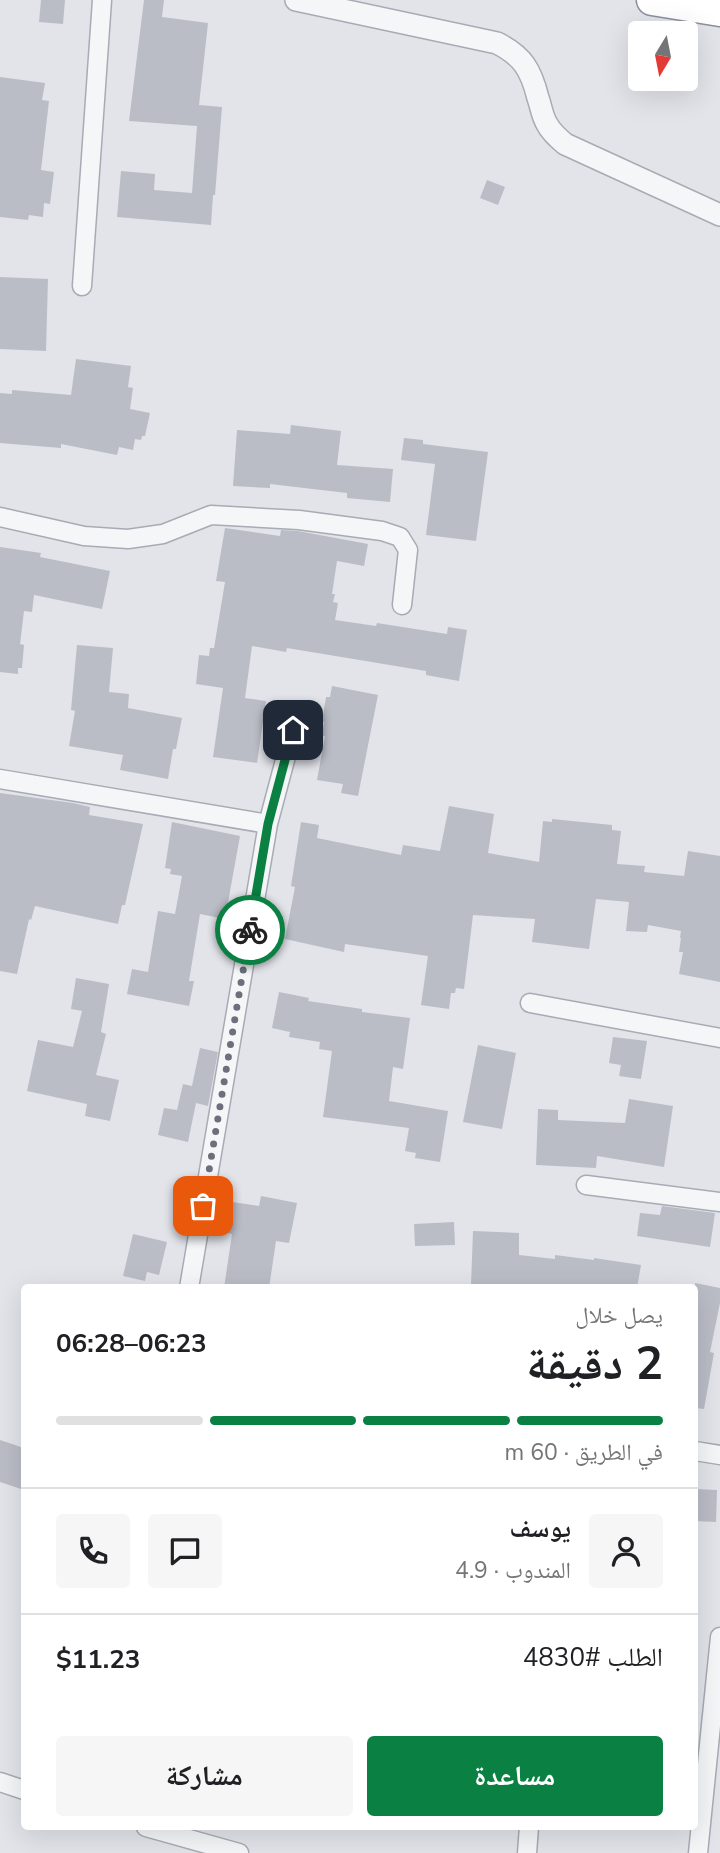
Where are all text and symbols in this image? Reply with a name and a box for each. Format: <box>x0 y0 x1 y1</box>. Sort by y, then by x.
north arrow <box>628 21 698 91</box>
map controls <box>628 21 698 91</box>
pin <box>263 700 323 760</box>
icon: home <box>274 711 312 749</box>
courier <box>215 895 285 965</box>
icon: bike <box>231 911 269 949</box>
pin <box>173 1176 233 1236</box>
icon: bag <box>184 1187 222 1225</box>
text: يصل خلال <box>575 1300 663 1331</box>
text: 06:23–06:28 <box>56 1326 207 1361</box>
text: 2 دقيقة <box>526 1332 663 1395</box>
text: في الطريق · 60 m <box>505 1437 663 1468</box>
text: يوسف <box>510 1511 571 1546</box>
button: phone <box>56 1514 130 1588</box>
button: chat <box>148 1514 222 1588</box>
button: person <box>589 1514 663 1588</box>
text: المندوب · 4.9 <box>455 1555 571 1586</box>
text: الطلب #4830 <box>523 1640 663 1675</box>
text: $11.23 <box>56 1642 140 1677</box>
button: مشاركة <box>56 1736 353 1816</box>
button: مساعدة <box>367 1736 663 1816</box>

